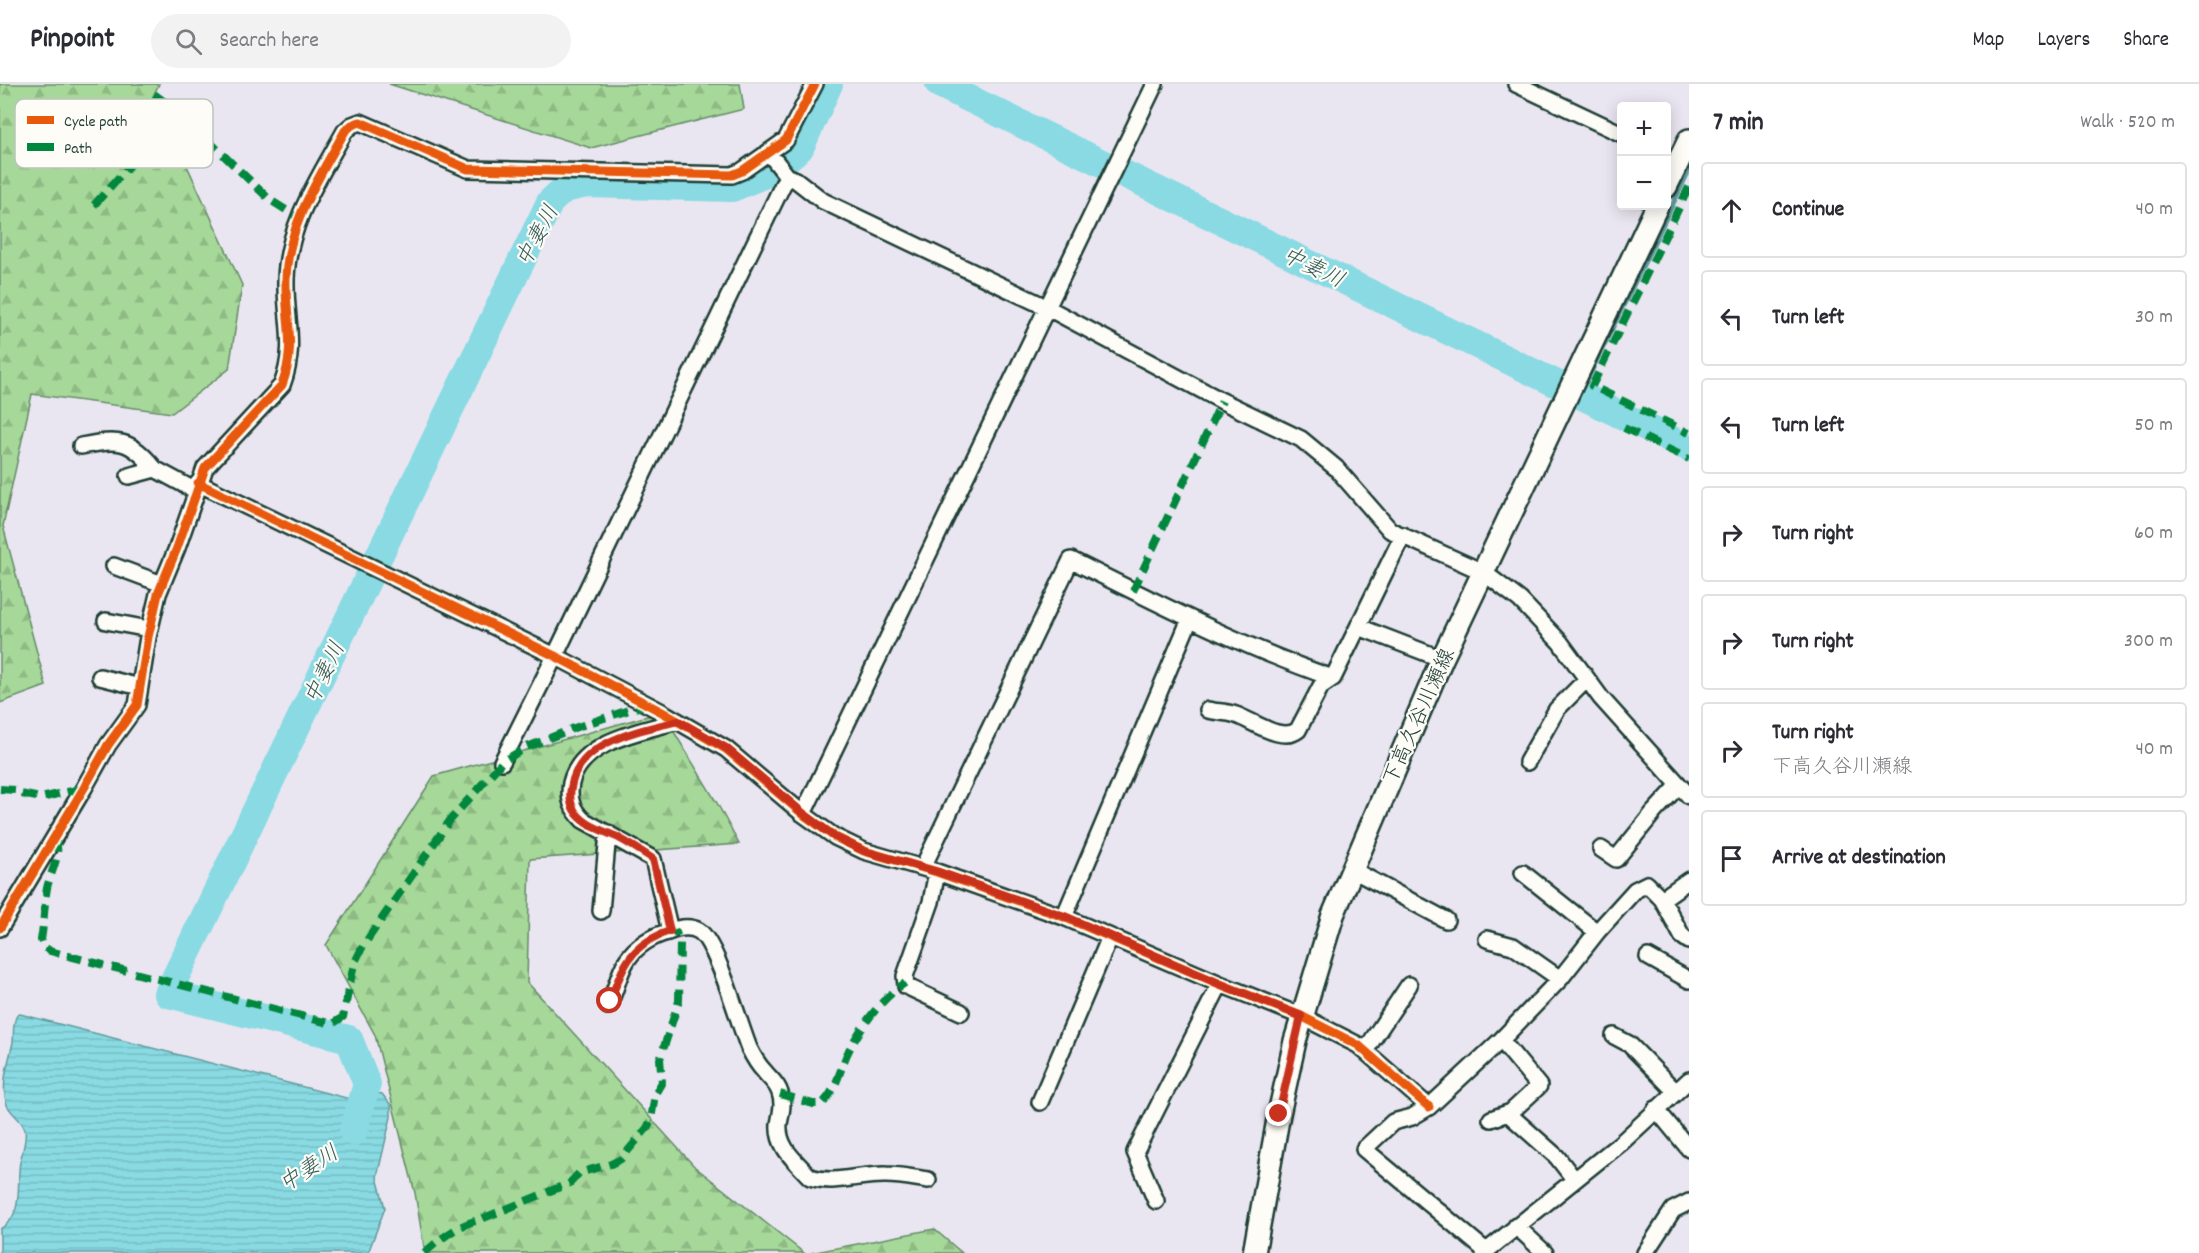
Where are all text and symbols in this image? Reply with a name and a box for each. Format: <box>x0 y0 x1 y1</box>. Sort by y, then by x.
search box <box>151 14 571 68</box>
text: Pinpoint <box>30 21 115 61</box>
icon: search <box>172 25 205 58</box>
text: Search here <box>220 26 319 57</box>
text: Map <box>1973 26 2004 56</box>
text: Layers <box>2037 26 2090 56</box>
text: Share <box>2123 26 2169 56</box>
legend <box>15 99 213 168</box>
map controls <box>1617 102 1671 210</box>
button: + <box>1617 102 1671 156</box>
text: 7 min <box>1713 105 1764 142</box>
text: Walk · 520 m <box>2080 109 2175 137</box>
text: Cycle path <box>64 111 127 134</box>
text: Path <box>64 138 92 161</box>
button: − <box>1617 156 1671 210</box>
icon: ahead <box>1715 194 1748 227</box>
text: Continue <box>1772 195 1844 226</box>
text: 40 m <box>2135 196 2173 224</box>
water label: 中妻川 <box>510 200 568 273</box>
water label: 中妻川 <box>1276 241 1349 298</box>
icon: left <box>1715 302 1748 335</box>
text: Turn left <box>1772 303 1844 334</box>
text: 30 m <box>2135 304 2173 332</box>
icon: left <box>1715 410 1748 443</box>
text: Turn left <box>1772 411 1844 442</box>
text: 50 m <box>2135 412 2173 440</box>
icon: right <box>1715 518 1748 551</box>
text: Turn right <box>1772 519 1854 550</box>
text: 60 m <box>2134 520 2173 548</box>
icon: right <box>1715 626 1748 659</box>
text: Turn right <box>1772 627 1854 658</box>
text: 300 m <box>2124 628 2173 656</box>
water label: 中妻川 <box>298 637 355 710</box>
street label: 下高久谷川瀬線 <box>1377 644 1464 790</box>
text: Turn right <box>1772 718 1854 749</box>
icon: right <box>1715 734 1748 767</box>
text: 40 m <box>2135 736 2173 764</box>
text: 下高久谷川瀬線 <box>1772 754 1912 782</box>
icon: arrive <box>1715 842 1748 875</box>
text: Arrive at destination <box>1772 843 1946 874</box>
route start <box>596 987 622 1013</box>
route end <box>1265 1100 1291 1126</box>
water label: 中妻川 <box>274 1139 346 1201</box>

